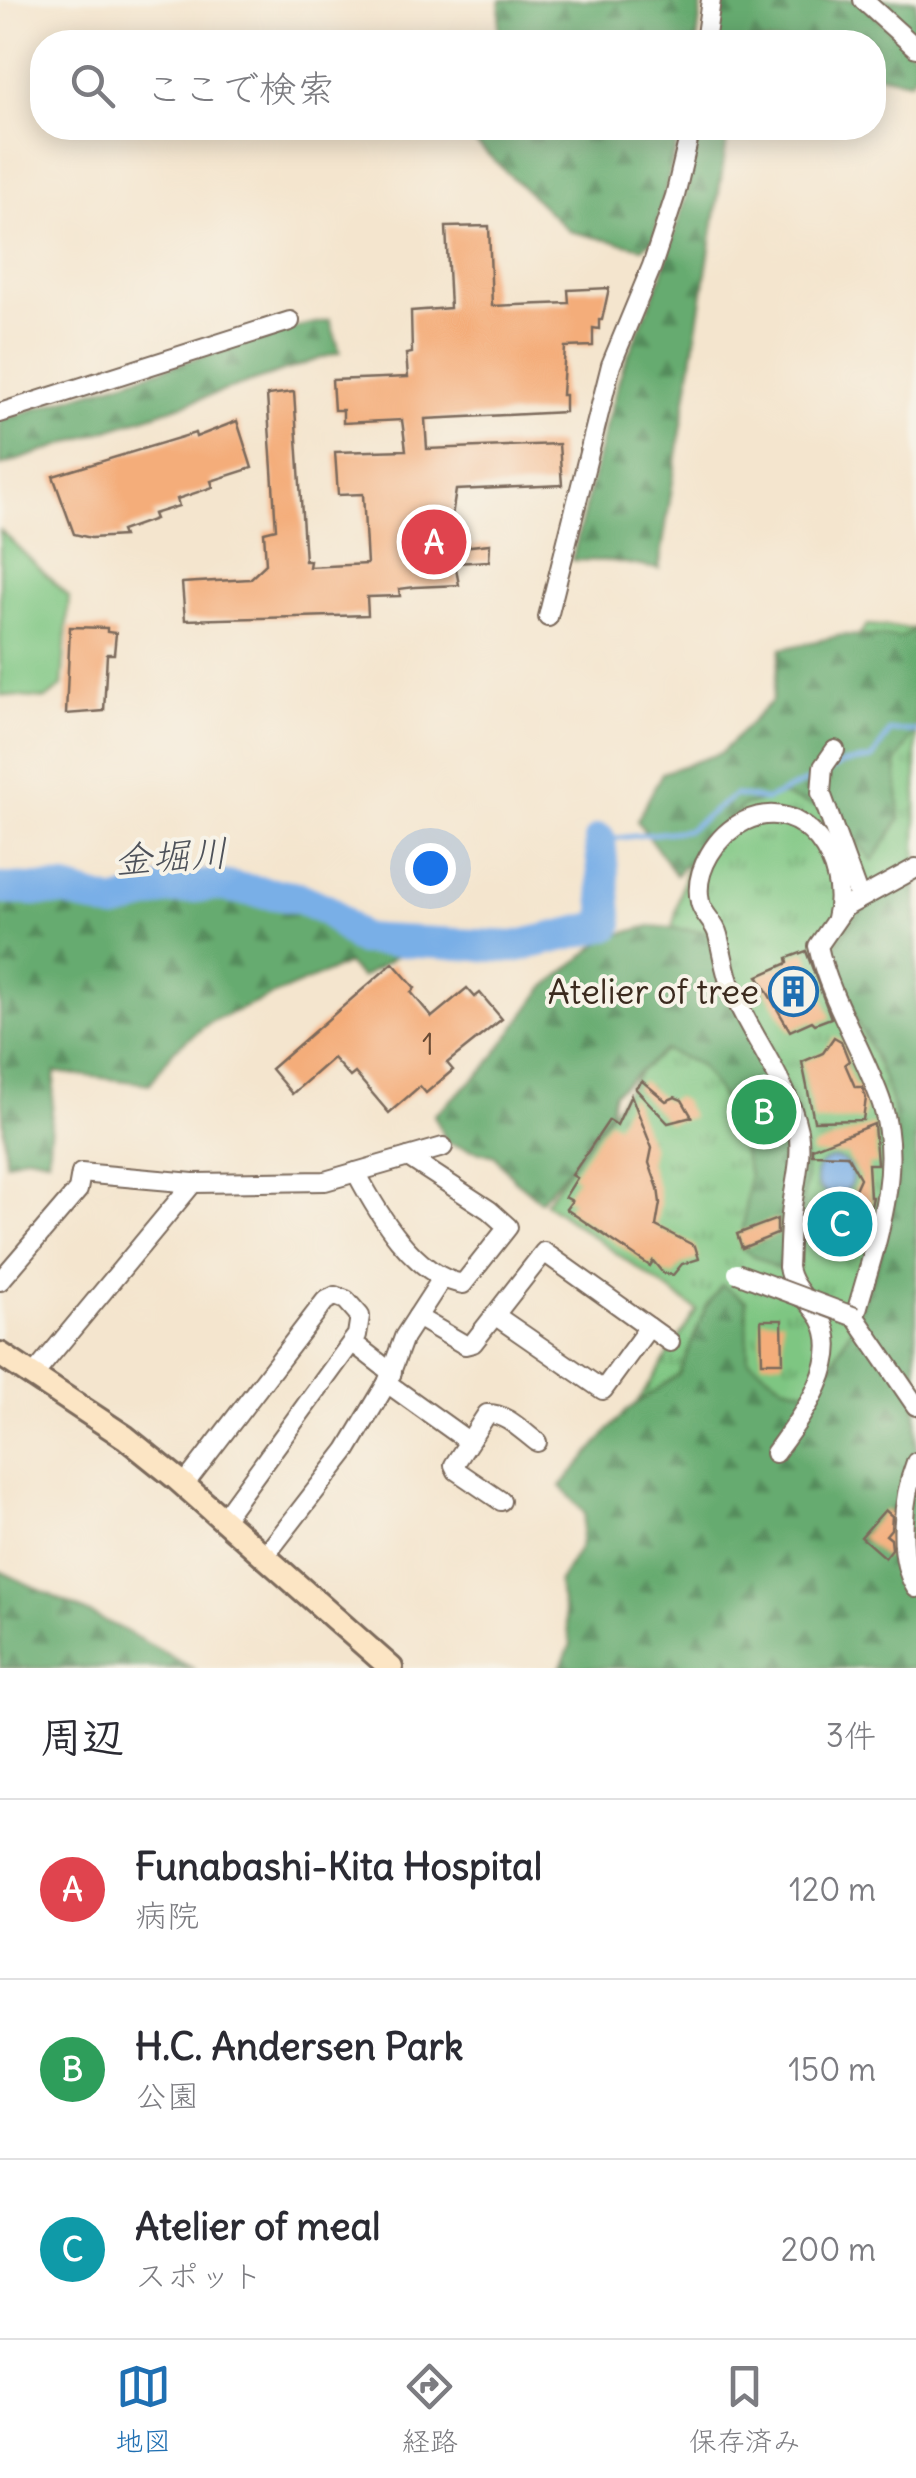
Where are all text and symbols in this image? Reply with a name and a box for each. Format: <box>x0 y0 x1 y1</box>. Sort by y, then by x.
search box <box>30 30 886 140</box>
icon: search <box>65 58 120 113</box>
text: ここで検索 <box>145 65 335 112</box>
pin: A <box>402 504 466 580</box>
water label: 金堀川 <box>112 829 230 883</box>
your location <box>405 843 456 894</box>
building icon: Atelier of tree <box>768 965 820 1017</box>
place label: Atelier of tree <box>547 969 759 1013</box>
house number: 1 <box>422 1025 434 1063</box>
pin: B <box>732 1074 796 1150</box>
pin: C <box>808 1186 872 1262</box>
text: 周辺 <box>40 1711 124 1763</box>
text: 3件 <box>826 1715 876 1756</box>
text: Funabashi-Kita Hospital <box>135 1843 542 1890</box>
text: A <box>62 1869 83 1910</box>
text: 120 m <box>789 1869 876 1910</box>
text: 病院 <box>135 1895 199 1936</box>
text: H.C. Andersen Park <box>135 2023 463 2070</box>
text: B <box>62 2049 83 2090</box>
text: 150 m <box>788 2049 876 2090</box>
text: 公園 <box>135 2075 199 2116</box>
text: Atelier of meal <box>135 2203 381 2250</box>
text: C <box>62 2229 83 2270</box>
text: 200 m <box>781 2229 876 2270</box>
text: スポット <box>135 2255 263 2296</box>
tab: 地図 <box>115 2359 171 2459</box>
tab: 経路 <box>402 2359 458 2459</box>
tab: 保存済み <box>689 2359 801 2459</box>

